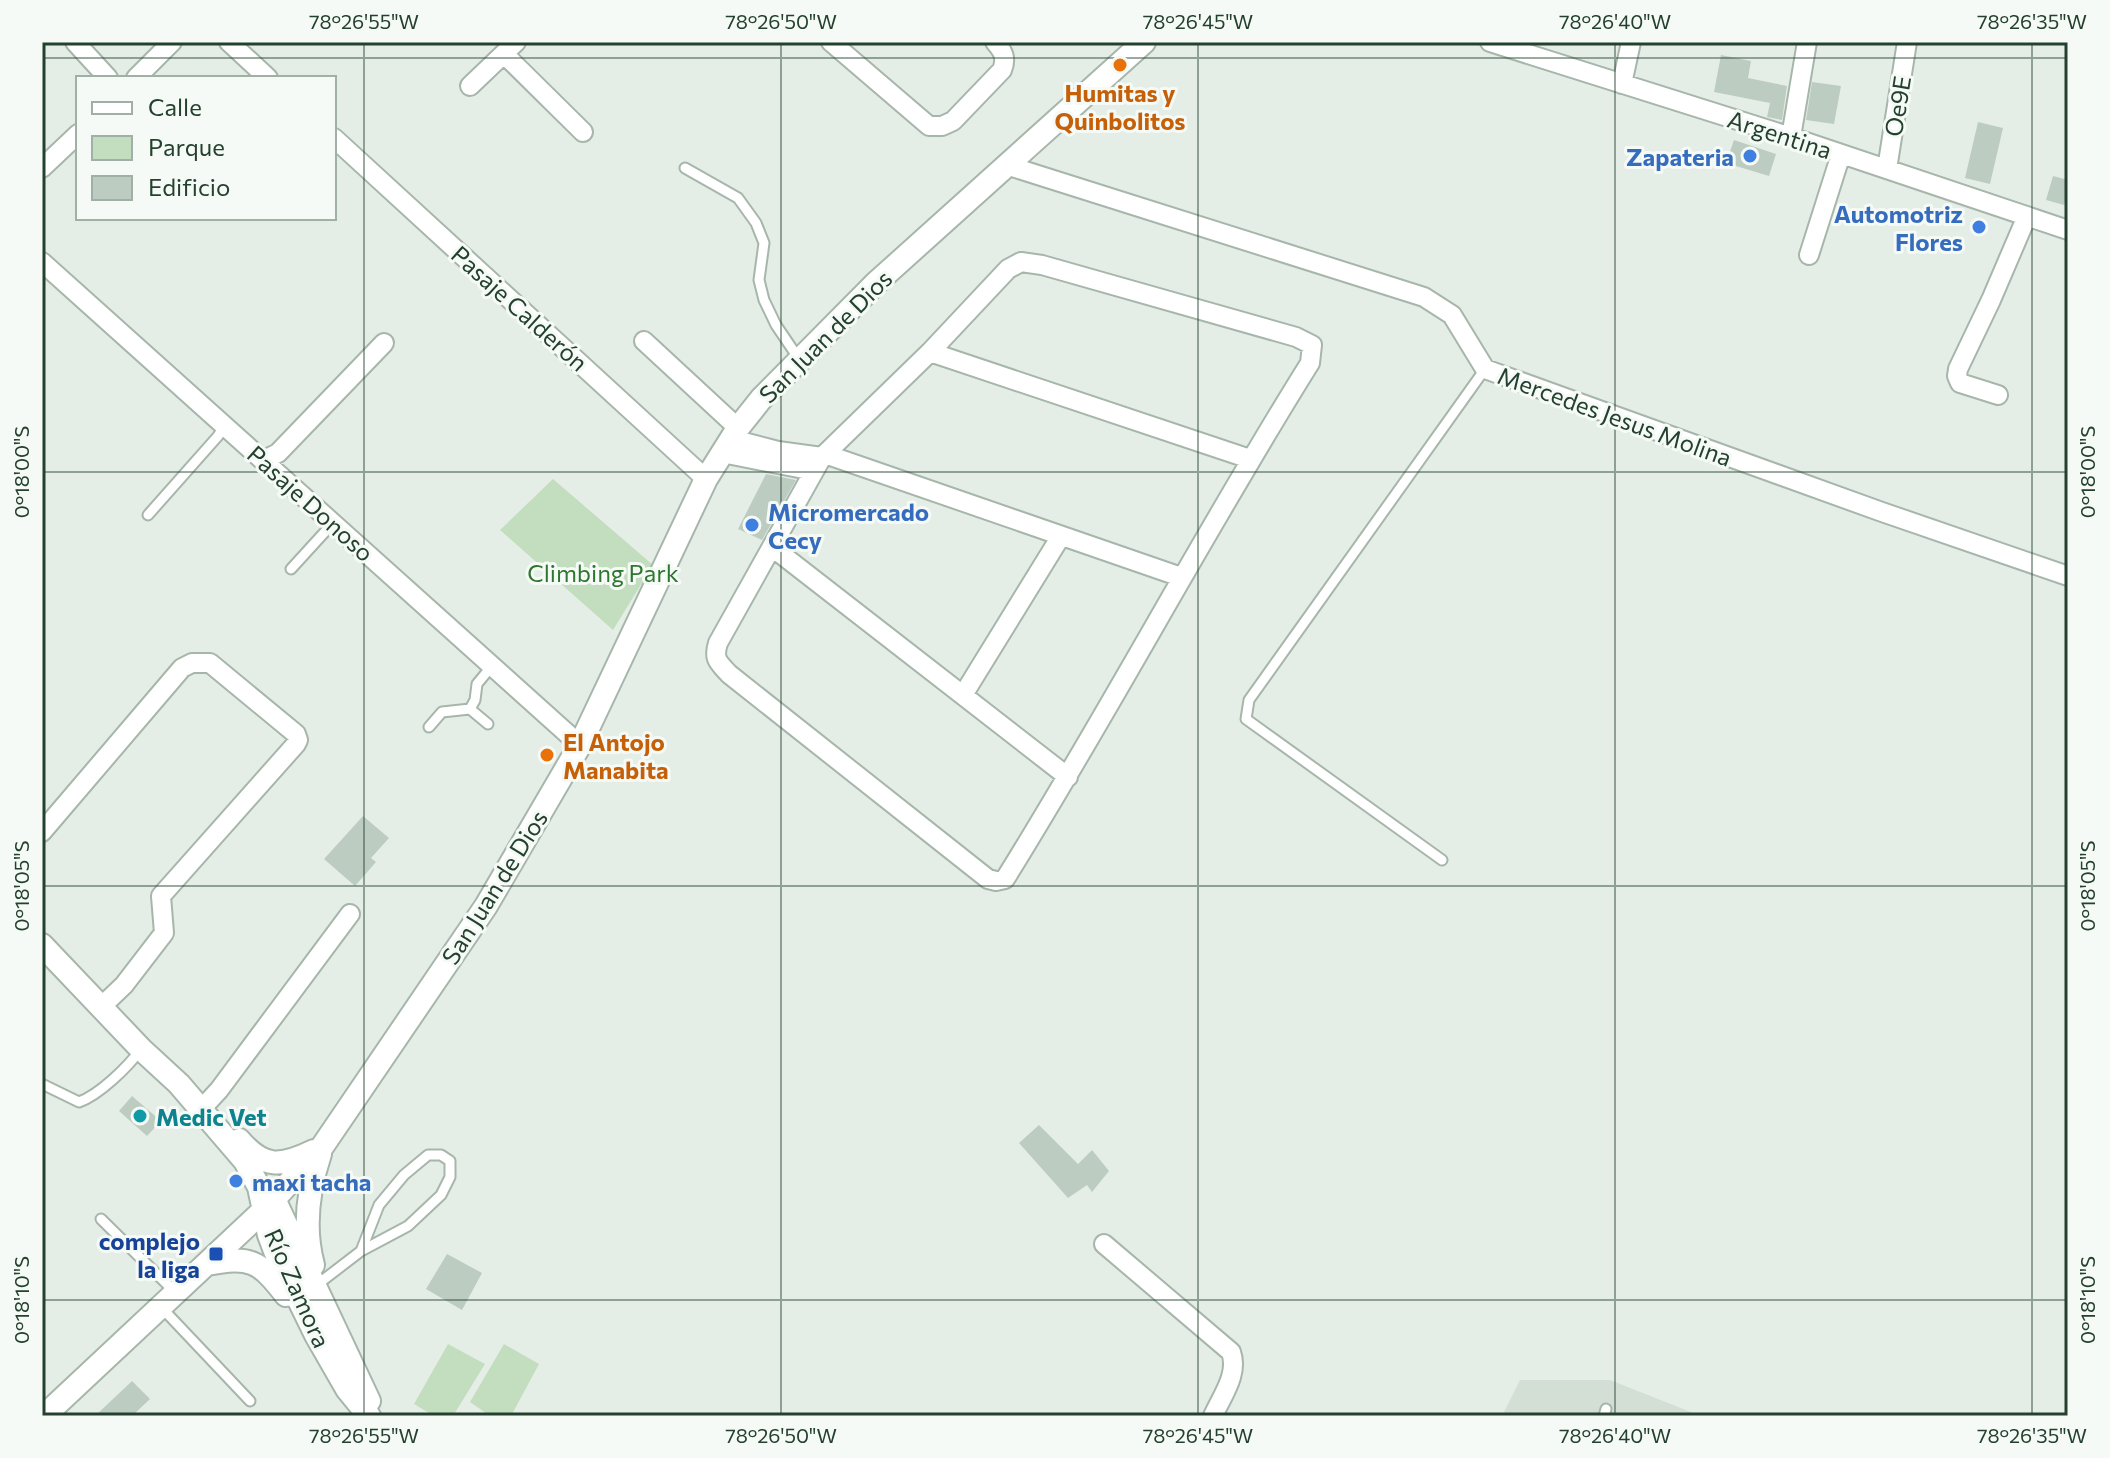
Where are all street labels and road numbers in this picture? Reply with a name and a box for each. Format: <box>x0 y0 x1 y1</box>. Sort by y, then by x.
street label: Oe9E <box>1878 74 1916 138</box>
street label: Argentina <box>1724 104 1836 164</box>
street label: Pasaje Calderón <box>446 239 594 377</box>
street label: San Juan de Dios <box>752 263 898 409</box>
street label: Mercedes Jesus Molina <box>1494 360 1736 472</box>
street label: Pasaje Donoso <box>242 439 380 567</box>
street label: San Juan de Dios <box>435 805 553 969</box>
street label: Río Zamora <box>259 1224 337 1352</box>

